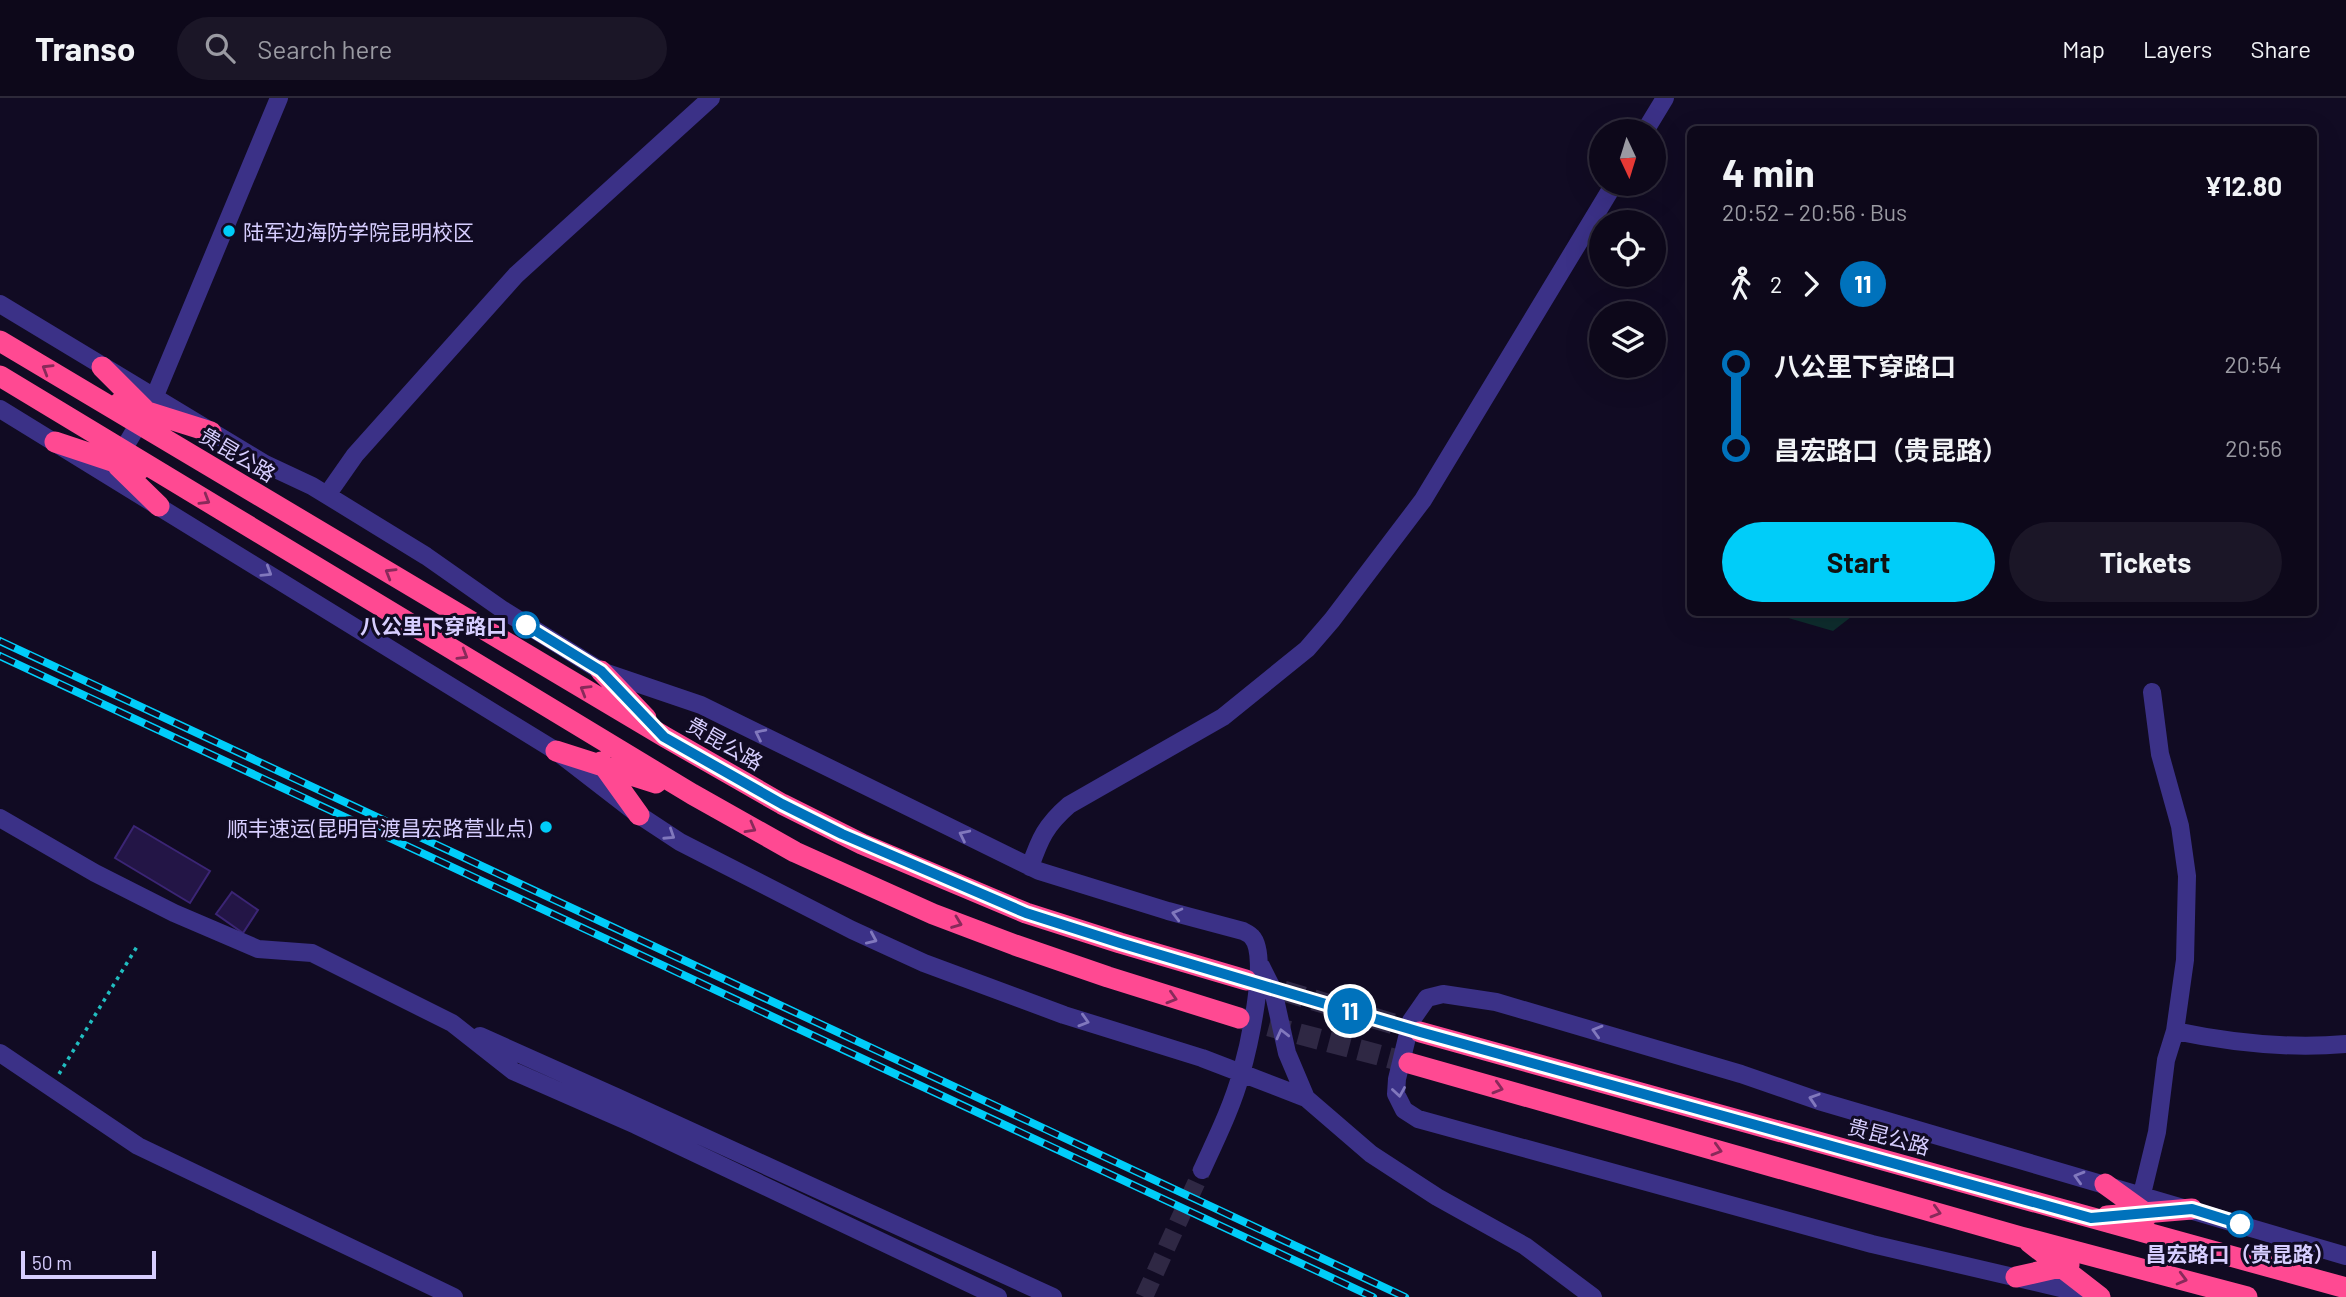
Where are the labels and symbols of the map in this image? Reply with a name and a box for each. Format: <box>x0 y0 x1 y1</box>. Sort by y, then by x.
north arrow <box>1589 119 1666 196</box>
place label: 陆军边海防学院昆明校区 <box>243 219 474 244</box>
marker: 陆军边海防学院昆明校区 <box>221 223 237 239</box>
one-way arrow <box>41 364 54 377</box>
street label: 贵昆公路 <box>196 422 280 486</box>
one-way arrow <box>198 492 211 505</box>
one-way arrow <box>260 564 273 577</box>
one-way arrow <box>384 569 397 582</box>
marker: 八公里下穿路口 <box>513 612 539 638</box>
place label: 八公里下穿路口 <box>360 613 507 638</box>
one-way arrow <box>456 647 469 660</box>
one-way arrow <box>579 685 592 698</box>
street label: 贵昆公路 <box>682 711 768 775</box>
one-way arrow <box>755 729 767 743</box>
place label: 顺丰速运(昆明官渡昌宏路营业点) <box>227 815 533 840</box>
marker: 顺丰速运(昆明官渡昌宏路营业点) <box>538 819 554 835</box>
one-way arrow <box>744 820 756 833</box>
one-way arrow <box>662 827 675 840</box>
one-way arrow <box>959 829 971 843</box>
one-way arrow <box>1171 907 1183 922</box>
one-way arrow <box>951 915 963 929</box>
one-way arrow <box>865 931 877 945</box>
line badge: 11 <box>1318 988 1382 1034</box>
one-way arrow <box>1166 989 1178 1004</box>
one-way arrow <box>1078 1013 1090 1028</box>
one-way arrow <box>1591 1025 1603 1040</box>
one-way arrow <box>1276 1028 1290 1040</box>
one-way arrow <box>1492 1080 1504 1095</box>
one-way arrow <box>1391 1087 1406 1098</box>
one-way arrow <box>1808 1092 1820 1107</box>
street label: 贵昆公路 <box>1845 1113 1933 1159</box>
one-way arrow <box>1711 1142 1723 1157</box>
one-way arrow <box>2074 1170 2086 1185</box>
one-way arrow <box>1930 1204 1942 1219</box>
marker: 昌宏路口（贵昆路） <box>2227 1211 2253 1237</box>
place label: 昌宏路口（贵昆路） <box>2146 1241 2335 1266</box>
scale bar <box>21 1248 156 1280</box>
one-way arrow <box>2176 1271 2188 1285</box>

